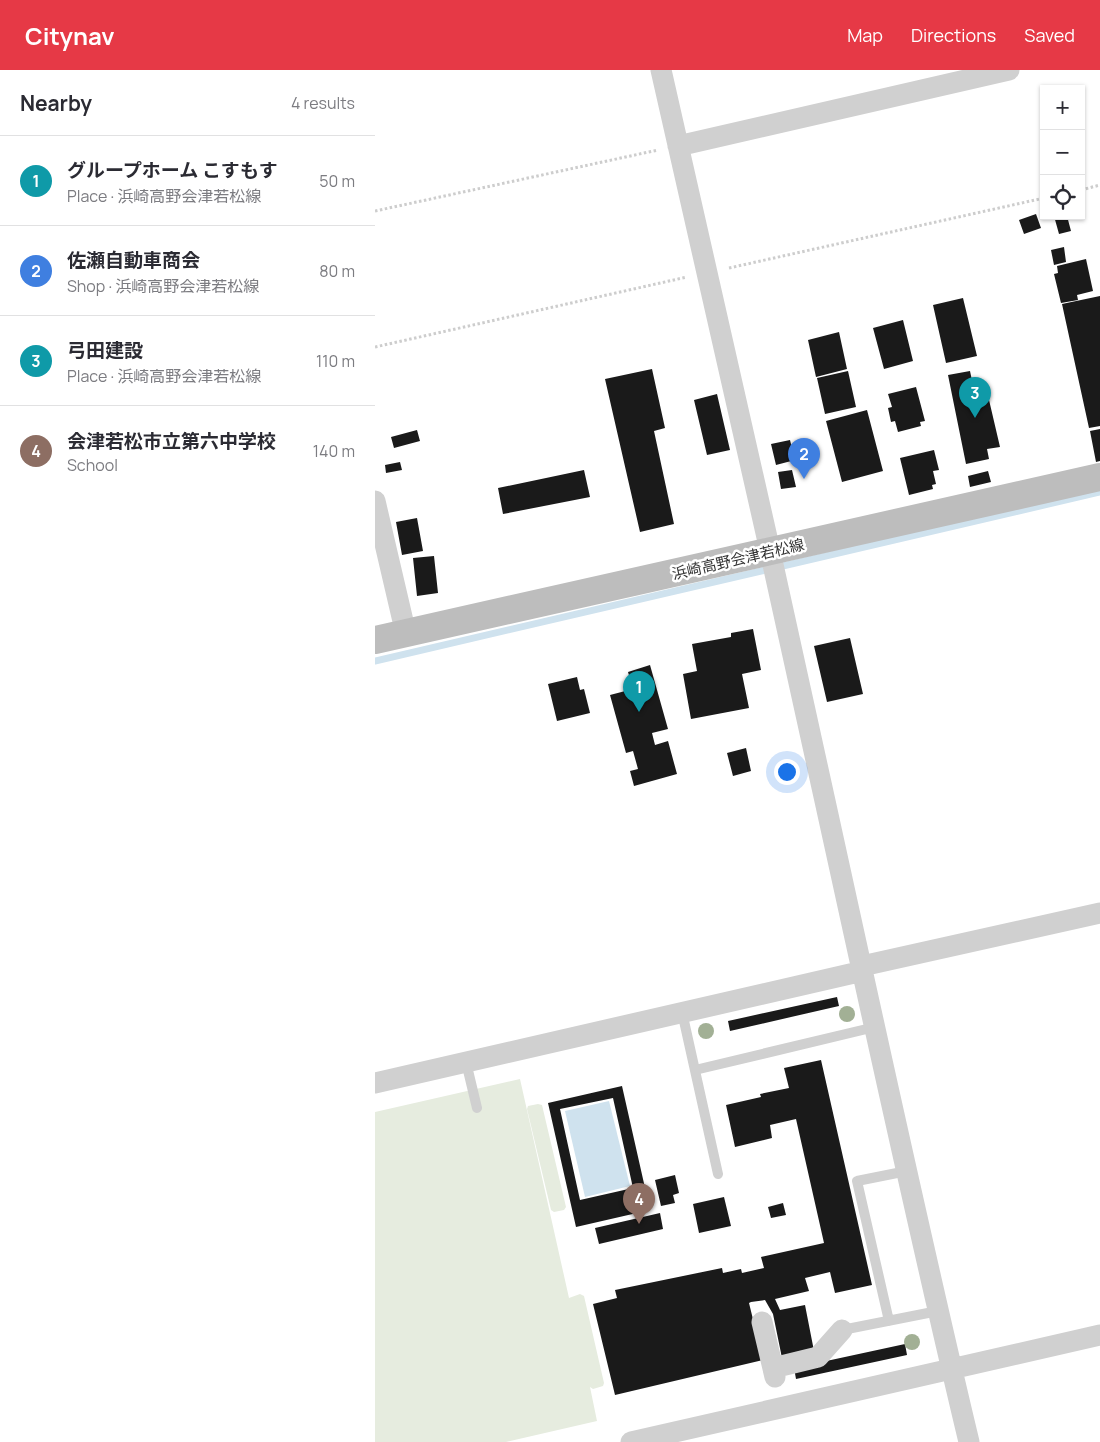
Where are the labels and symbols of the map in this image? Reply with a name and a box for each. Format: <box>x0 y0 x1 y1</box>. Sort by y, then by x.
pin: 3 <box>959 377 991 418</box>
pin: 2 <box>788 438 820 479</box>
street label: 浜崎高野会津若松線 <box>670 534 806 584</box>
pin: 1 <box>623 671 655 712</box>
your location <box>774 759 800 785</box>
pin: 4 <box>623 1183 655 1224</box>

